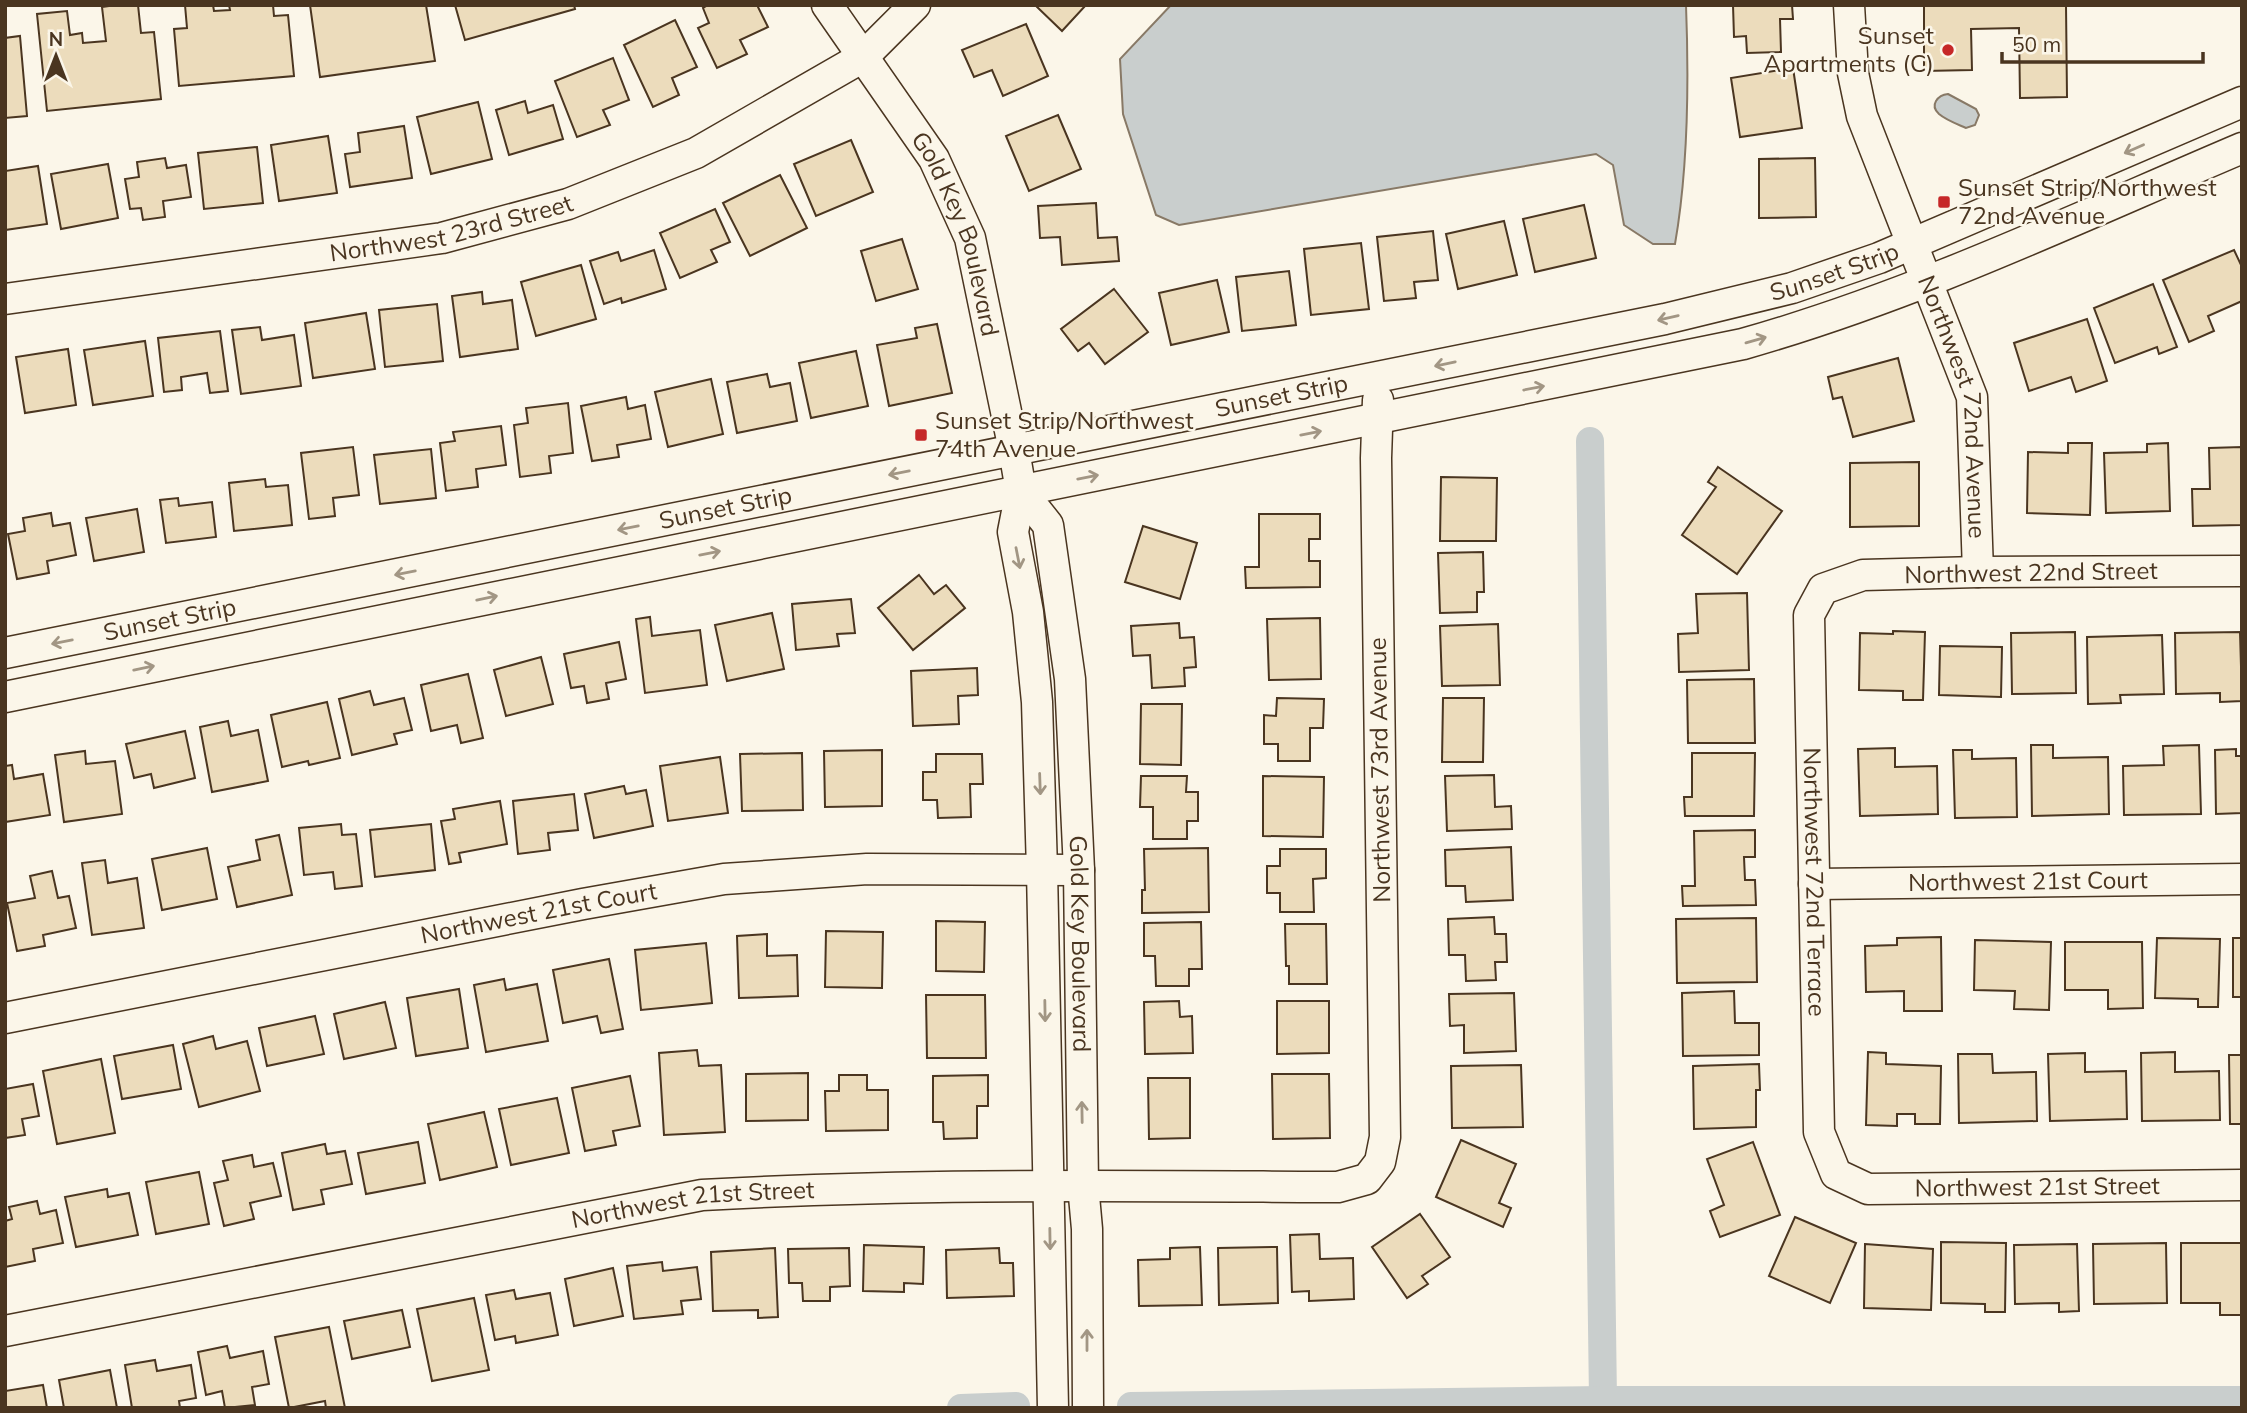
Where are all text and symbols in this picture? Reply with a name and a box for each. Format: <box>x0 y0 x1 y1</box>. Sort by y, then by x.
place label: Sunset Apartments (C) <box>1764 20 1934 78</box>
north arrow <box>21 21 91 91</box>
scale bar <box>2002 21 2203 65</box>
text: N <box>49 27 63 51</box>
text: 50 m <box>2012 31 2061 57</box>
marker: Sunset Apartments (C) <box>1940 42 1956 58</box>
street label: Gold Key Boulevard <box>905 125 1006 339</box>
one-way arrow <box>2124 143 2145 156</box>
place label: Sunset Strip/Northwest 72nd Avenue <box>1958 172 2217 230</box>
street label: Northwest 23rd Street <box>328 188 577 268</box>
marker: Sunset Strip/Northwest 72nd Avenue <box>1936 194 1952 210</box>
street label: Sunset Strip <box>1767 235 1903 307</box>
street label: Northwest 72nd Avenue <box>1912 271 1993 539</box>
one-way arrow <box>1657 312 1680 325</box>
one-way arrow <box>1745 333 1767 346</box>
one-way arrow <box>1434 358 1457 372</box>
street label: Sunset Strip <box>1212 367 1350 423</box>
one-way arrow <box>1522 381 1545 394</box>
place label: Sunset Strip/Northwest 74th Avenue <box>935 405 1194 463</box>
one-way arrow <box>1299 426 1322 439</box>
marker: Sunset Strip/Northwest 74th Avenue <box>913 427 929 443</box>
one-way arrow <box>888 467 911 481</box>
one-way arrow <box>1076 470 1099 484</box>
street label: Sunset Strip <box>656 479 794 535</box>
one-way arrow <box>617 522 640 535</box>
one-way arrow <box>698 546 721 559</box>
one-way arrow <box>1012 546 1025 569</box>
street label: Northwest 22nd Street <box>1904 555 2158 589</box>
one-way arrow <box>394 567 417 580</box>
one-way arrow <box>475 590 498 604</box>
street label: Sunset Strip <box>101 591 238 647</box>
one-way arrow <box>51 636 74 649</box>
street label: Northwest 73rd Avenue <box>1362 637 1396 903</box>
one-way arrow <box>132 661 155 675</box>
street label: Northwest 72nd Terrace <box>1798 747 1833 1017</box>
one-way arrow <box>1033 772 1046 795</box>
street label: Gold Key Boulevard <box>1063 835 1097 1052</box>
street label: Northwest 21st Court <box>1908 864 2148 897</box>
street label: Northwest 21st Court <box>418 875 659 950</box>
one-way arrow <box>1039 1000 1052 1023</box>
one-way arrow <box>1076 1101 1089 1124</box>
street label: Northwest 21st Street <box>1914 1170 2160 1203</box>
street label: Northwest 21st Street <box>569 1174 815 1234</box>
one-way arrow <box>1043 1227 1057 1250</box>
one-way arrow <box>1080 1328 1094 1351</box>

